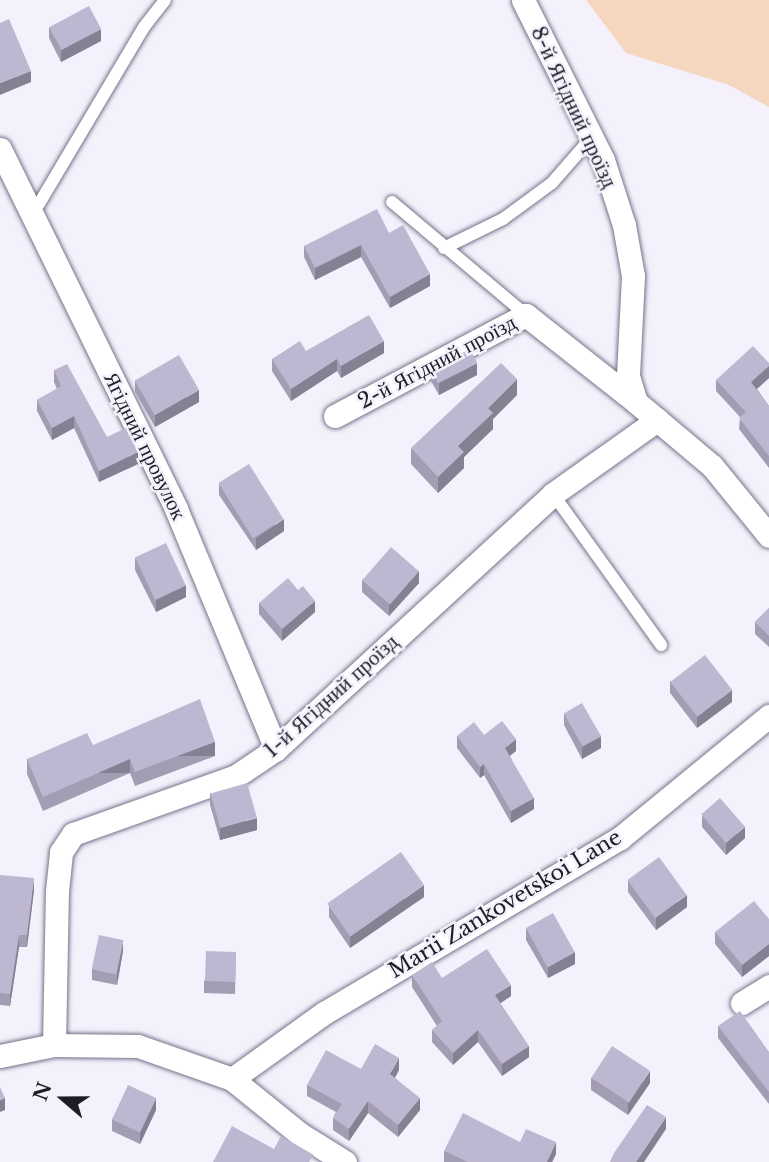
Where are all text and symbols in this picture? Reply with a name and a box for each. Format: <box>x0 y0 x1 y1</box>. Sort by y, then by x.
street label: 8-й Ягідний проїзд <box>526 22 622 192</box>
street label: 2-й Ягідний проїзд <box>354 310 520 414</box>
street label: Ягідний провулок <box>98 368 192 524</box>
street label: 1-й Ягідний проїзд <box>259 629 403 763</box>
street label: Marii Zankovetskoi Lane <box>384 824 626 984</box>
north arrow <box>28 1064 98 1134</box>
text: N <box>29 1079 57 1104</box>

